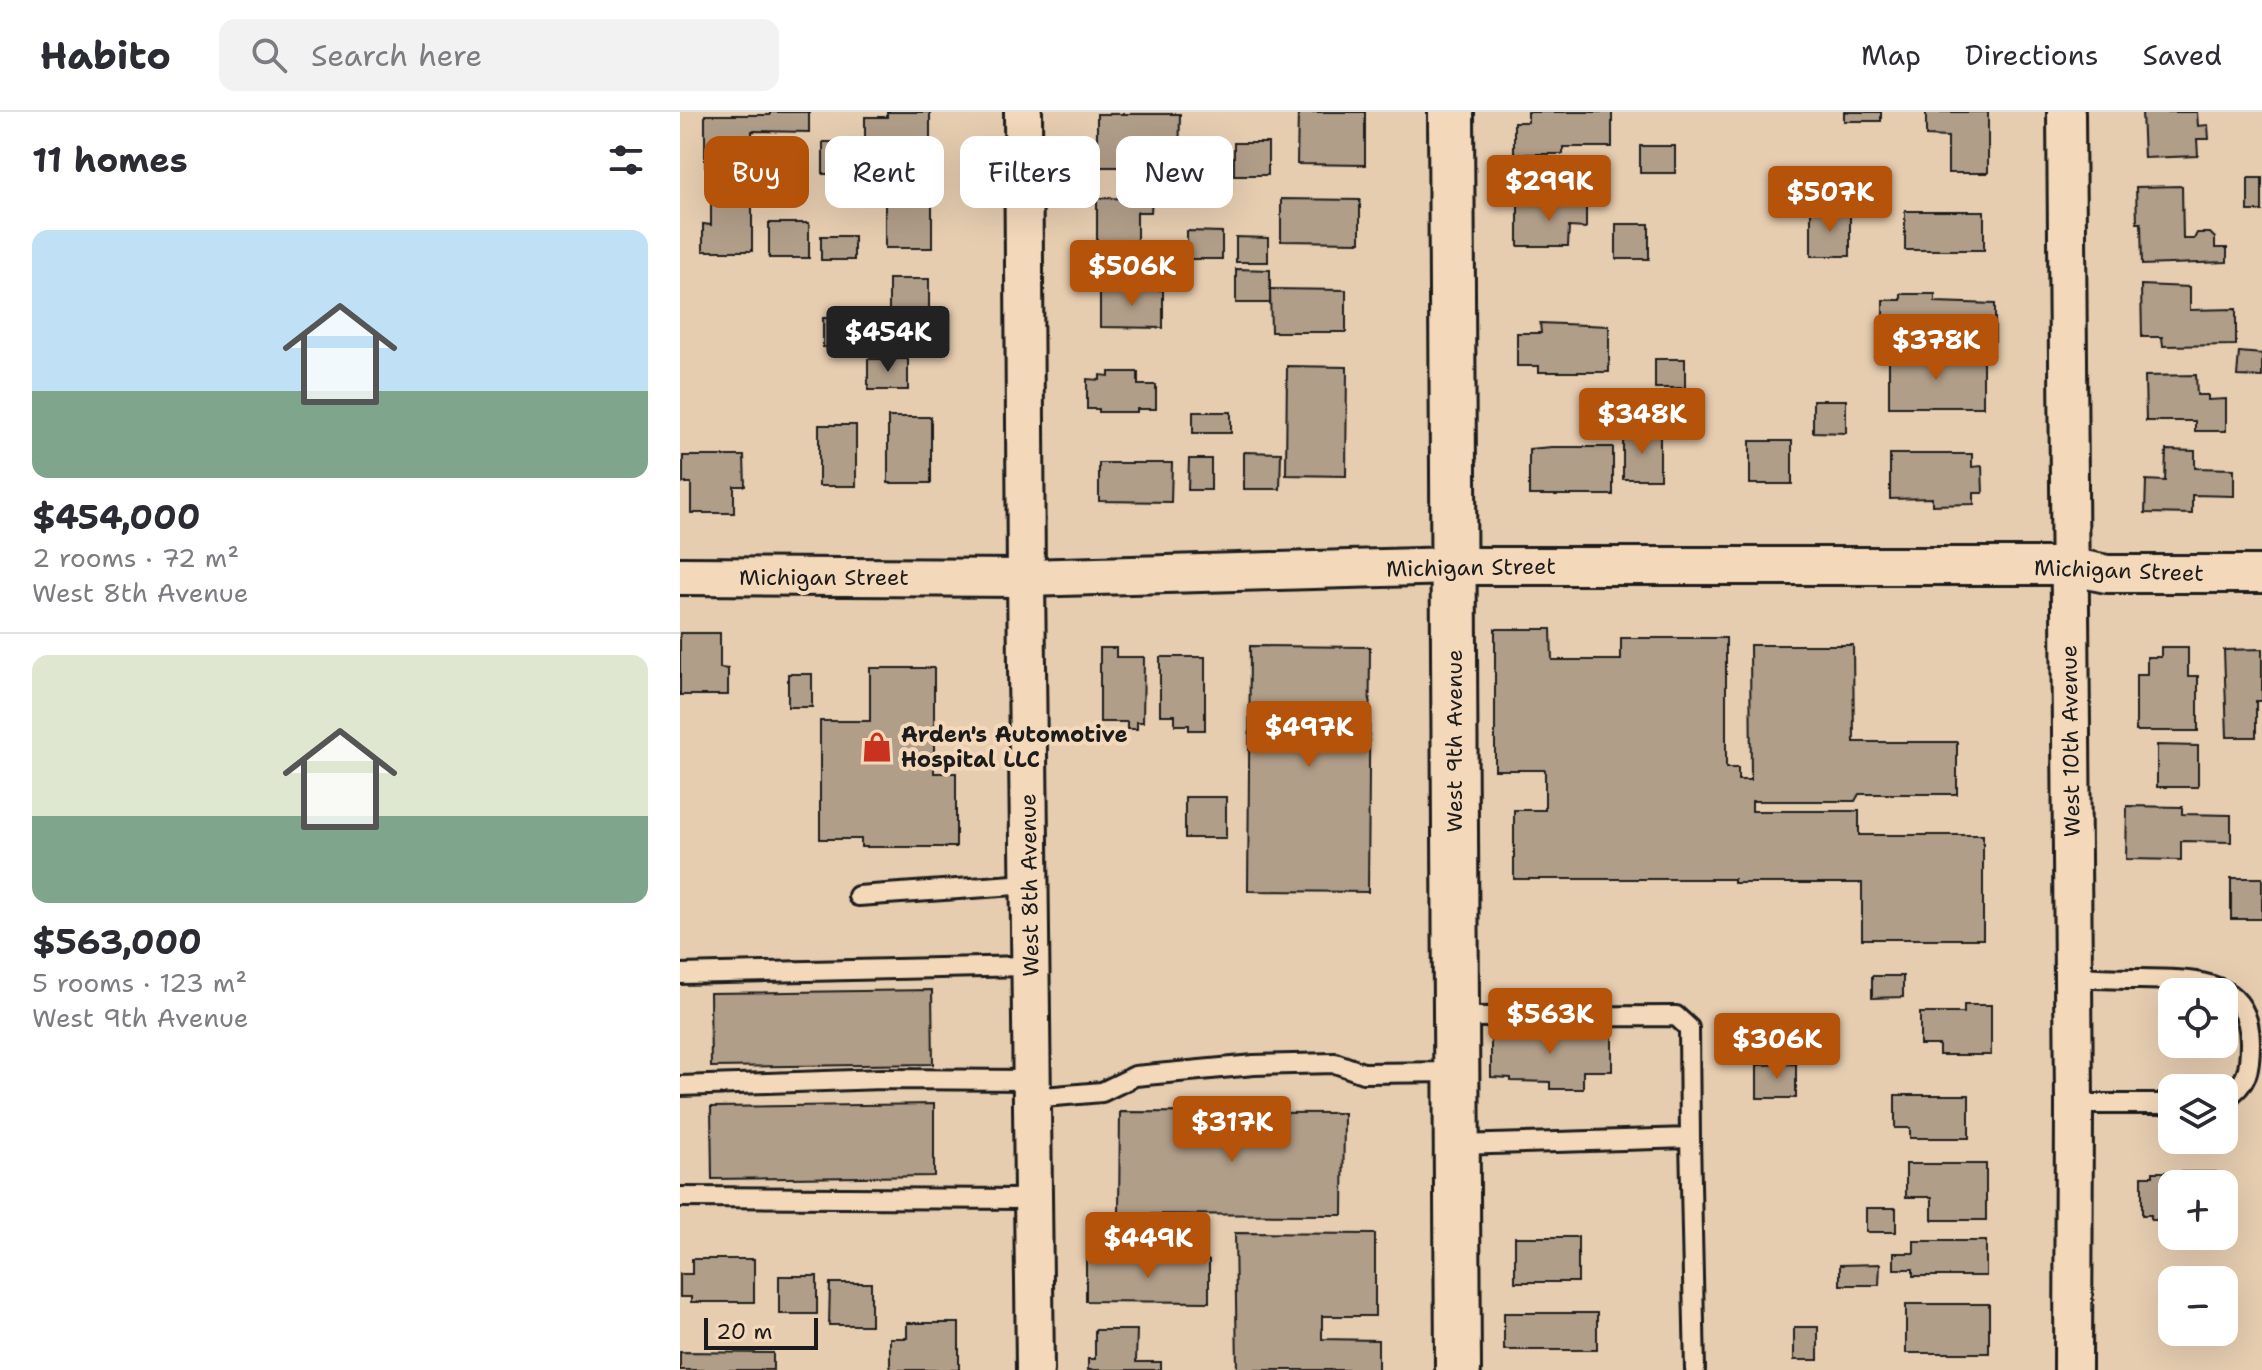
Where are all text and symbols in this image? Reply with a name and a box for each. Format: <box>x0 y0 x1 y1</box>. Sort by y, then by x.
search box <box>219 19 779 91</box>
text: Habito <box>40 30 171 81</box>
icon: search <box>247 33 291 77</box>
text: Search here <box>311 35 482 76</box>
text: Map <box>1861 36 1921 74</box>
text: Directions <box>1965 36 2099 74</box>
text: Saved <box>2143 36 2222 74</box>
chip: Buy <box>704 136 809 208</box>
chip: Rent <box>825 136 944 208</box>
chip: Filters <box>960 136 1100 208</box>
chip: New <box>1116 136 1233 208</box>
text: 11 homes <box>32 137 188 183</box>
icon: filters <box>604 138 648 182</box>
pin: $299K <box>1493 155 1605 223</box>
text: $299K <box>1505 163 1593 198</box>
pin: $507K <box>1774 166 1886 234</box>
text: $507K <box>1786 174 1874 209</box>
pin: $506K <box>1076 240 1188 308</box>
text: $506K <box>1088 248 1176 283</box>
icon: home <box>268 282 412 426</box>
pin: $454K <box>832 306 944 374</box>
text: $454K <box>844 314 932 349</box>
pin: $378K <box>1880 314 1992 382</box>
text: $378K <box>1892 322 1980 357</box>
pin: $348K <box>1586 388 1698 456</box>
text: $348K <box>1597 396 1687 431</box>
text: $454,000 <box>32 494 201 540</box>
text: 2 rooms · 72 m² <box>32 540 239 575</box>
street label: Michigan Street <box>1386 552 1556 583</box>
street label: Michigan Street <box>2034 553 2204 588</box>
street label: Michigan Street <box>739 563 909 592</box>
text: West 8th Avenue <box>32 575 248 610</box>
street label: West 10th Avenue <box>2054 645 2087 837</box>
street label: West 9th Avenue <box>1440 649 1469 833</box>
pin: $497K <box>1253 701 1365 769</box>
icon: home <box>268 707 412 851</box>
text: $497K <box>1265 709 1353 744</box>
place label: Arden's Automotive Hospital LLC <box>901 720 1128 774</box>
shop icon: Arden's Automotive Hospital LLC <box>860 730 894 764</box>
street label: West 8th Avenue <box>1013 793 1046 977</box>
text: $563,000 <box>32 919 202 965</box>
text: 5 rooms · 123 m² <box>32 965 247 1000</box>
map controls <box>2158 978 2238 1346</box>
button: locate <box>2158 978 2238 1058</box>
pin: $563K <box>1494 988 1606 1056</box>
text: $563K <box>1506 996 1594 1031</box>
text: West 9th Avenue <box>32 1000 249 1035</box>
pin: $306K <box>1721 1013 1833 1081</box>
text: $306K <box>1732 1021 1822 1056</box>
button: layers <box>2158 1074 2238 1154</box>
pin: $317K <box>1176 1096 1288 1164</box>
text: $317K <box>1191 1104 1273 1139</box>
button: + <box>2158 1170 2238 1250</box>
pin: $449K <box>1092 1212 1204 1280</box>
text: $449K <box>1103 1220 1193 1255</box>
button: − <box>2158 1266 2238 1346</box>
scale bar <box>704 1314 818 1350</box>
text: 20 m <box>716 1317 773 1346</box>

